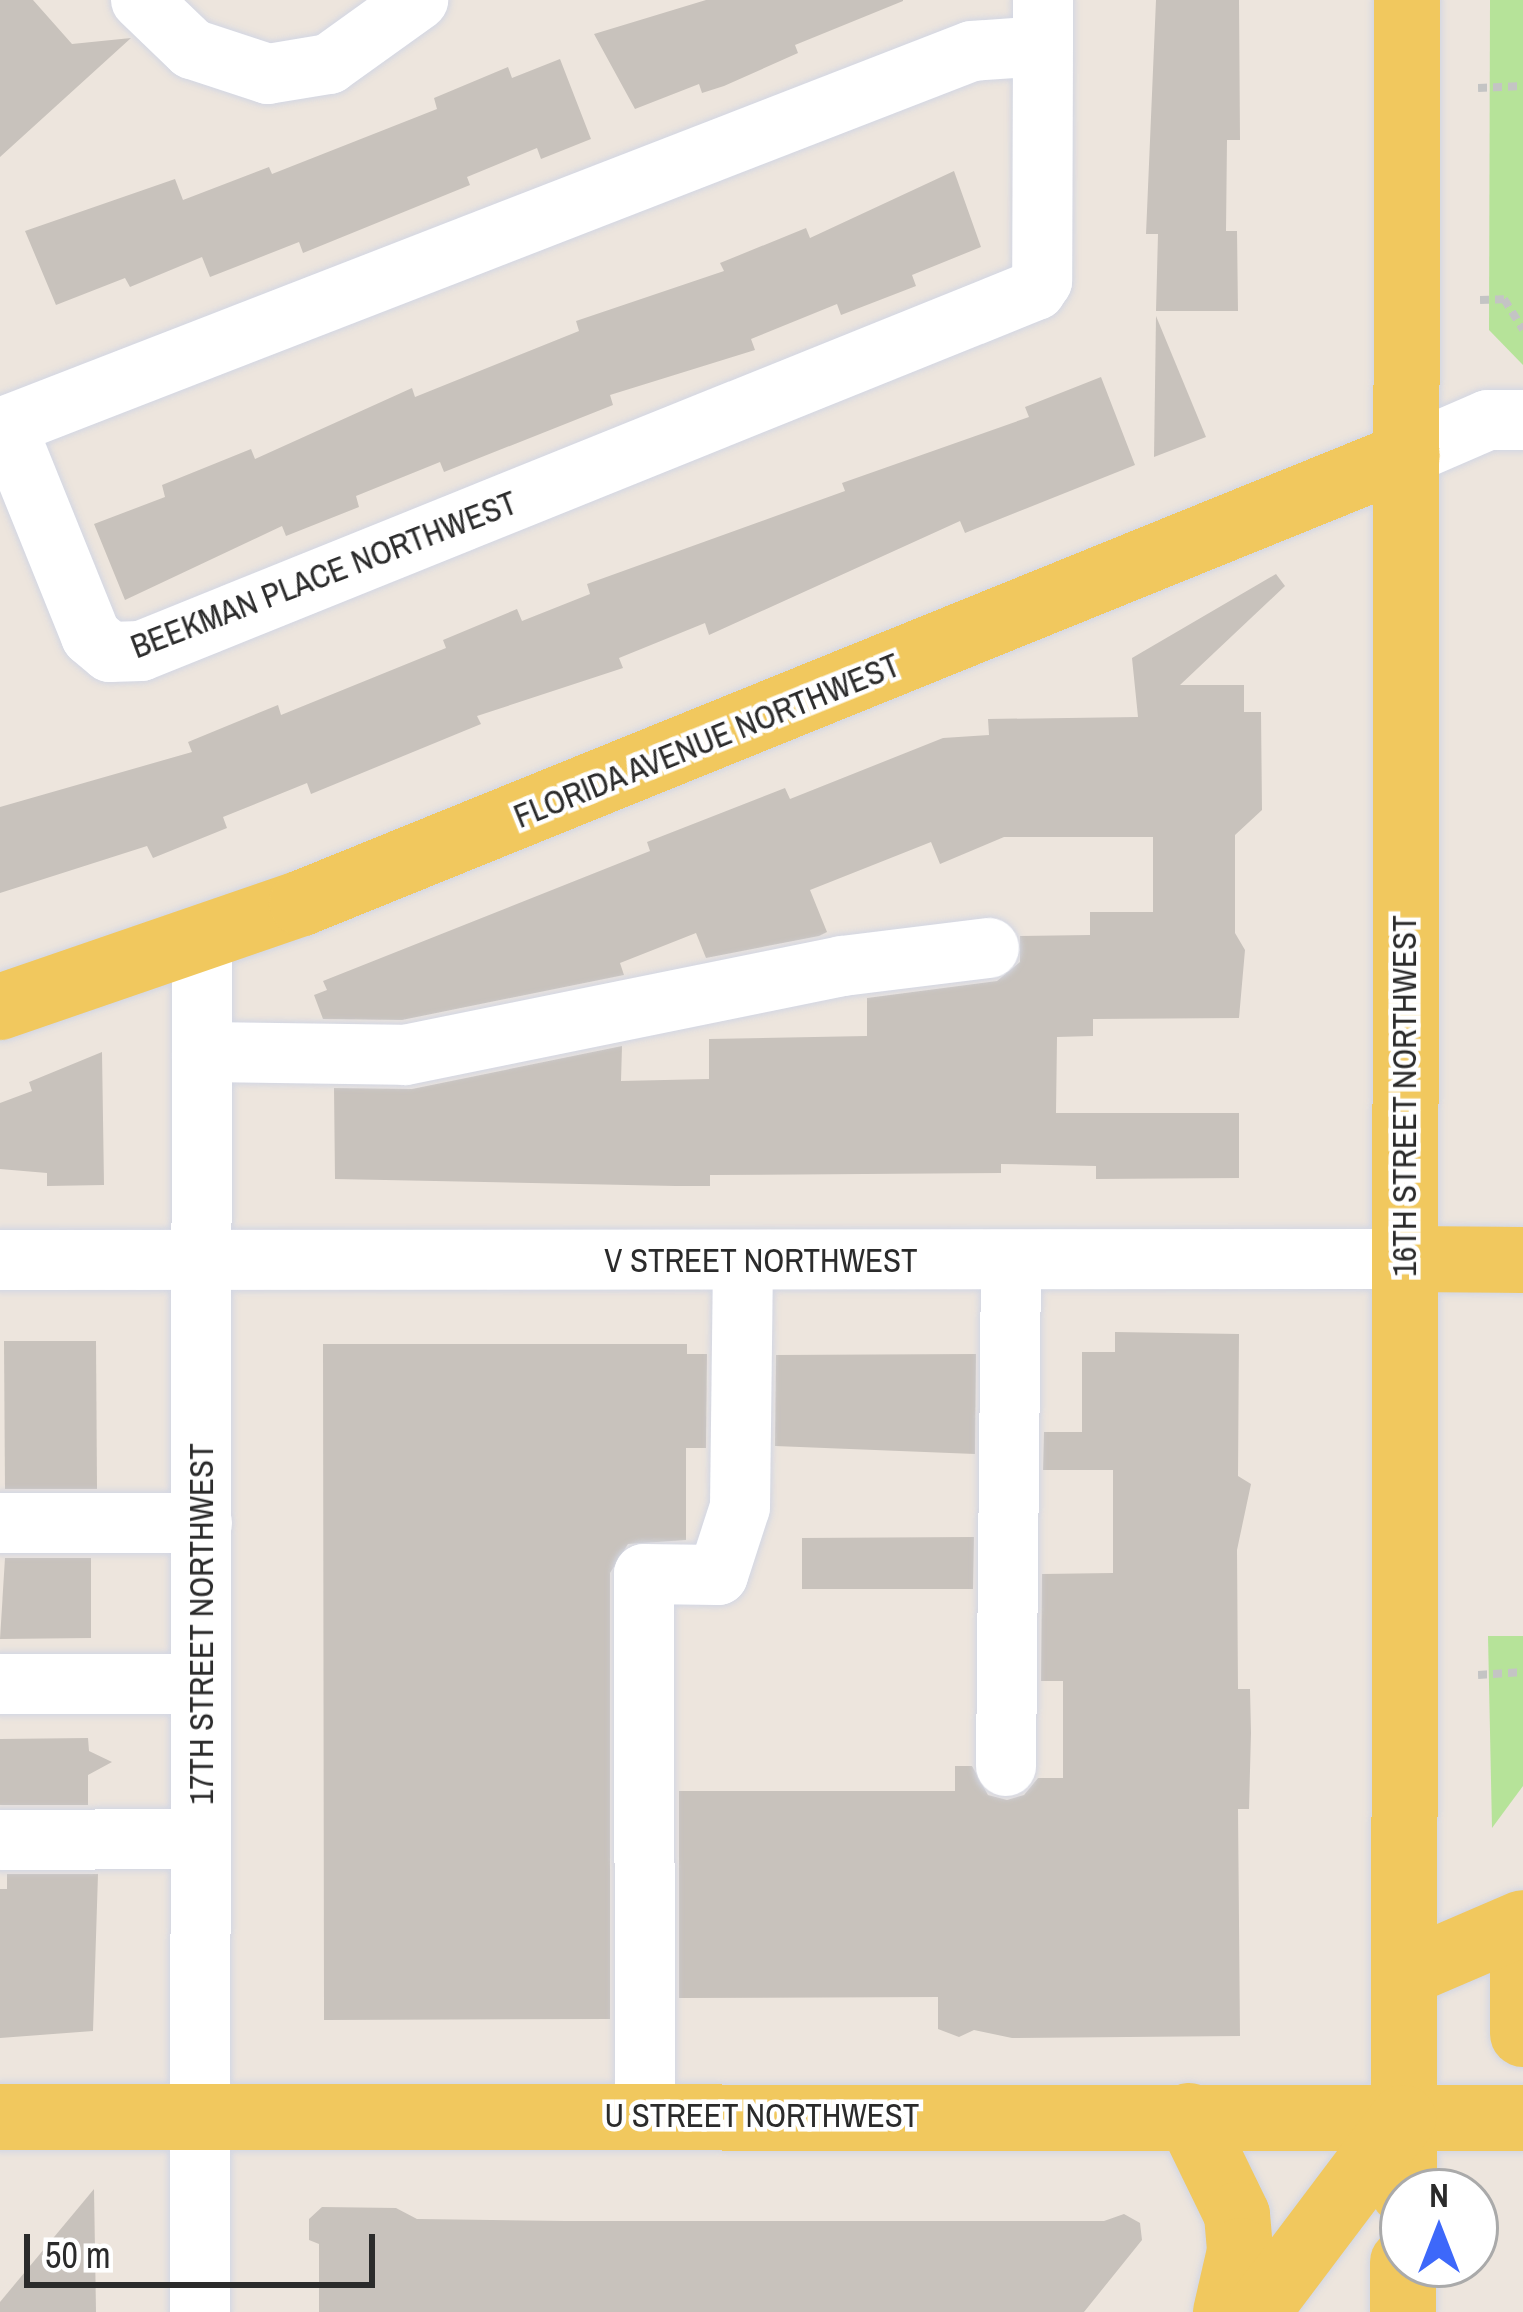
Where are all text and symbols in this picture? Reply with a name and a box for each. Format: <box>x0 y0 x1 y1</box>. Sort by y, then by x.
street label: BEEKMAN PLACE NORTHWEST <box>126 483 522 667</box>
street label: FLORIDA AVENUE NORTHWEST <box>507 645 907 837</box>
street label: 16TH STREET NORTHWEST <box>1385 915 1425 1277</box>
street label: V STREET NORTHWEST <box>604 1241 918 1281</box>
street label: 17TH STREET NORTHWEST <box>182 1443 222 1805</box>
street label: U STREET NORTHWEST <box>604 2096 920 2136</box>
north arrow <box>1379 2168 1499 2288</box>
text: N <box>1429 2173 1449 2217</box>
scale bar <box>30 2210 381 2284</box>
text: 50 m <box>45 2231 111 2279</box>

